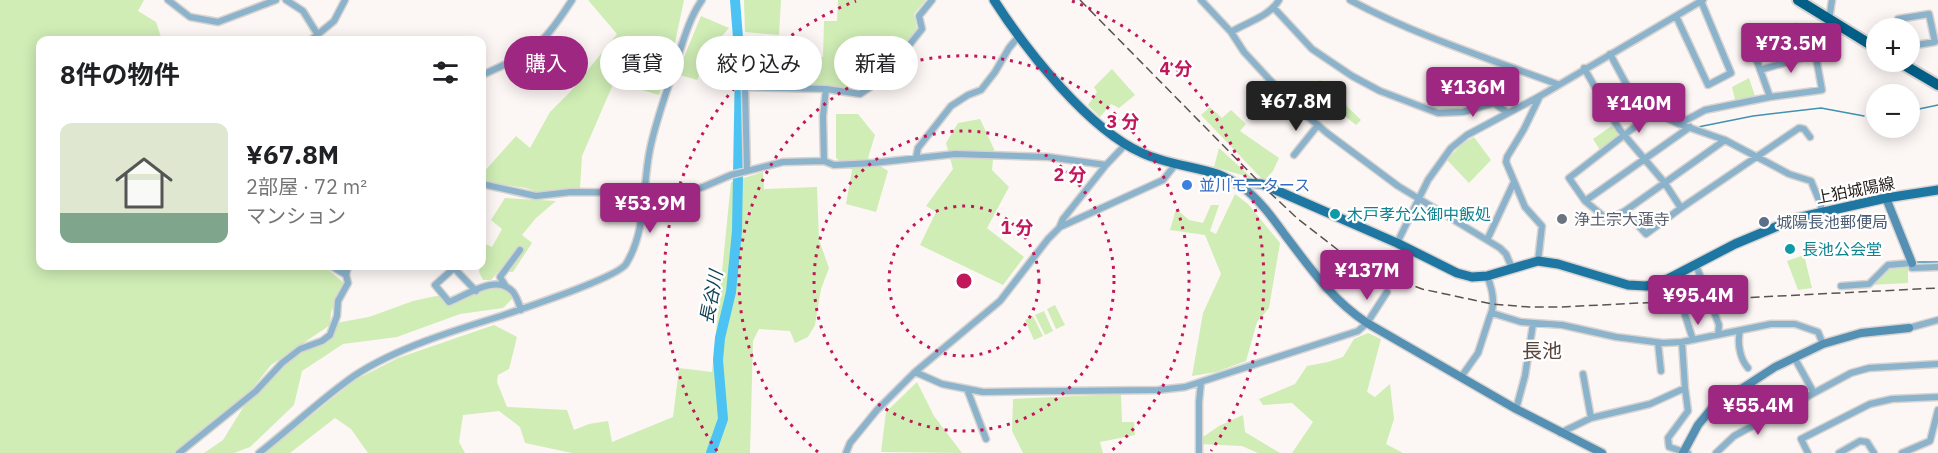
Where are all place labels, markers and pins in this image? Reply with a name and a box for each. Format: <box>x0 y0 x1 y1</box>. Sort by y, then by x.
pin: ¥73.5M <box>1742 23 1840 74</box>
pin: ¥136M <box>1431 67 1515 118</box>
pin: ¥67.8M <box>1247 81 1345 132</box>
pin: ¥140M <box>1597 83 1681 134</box>
place label: 並川モータース <box>1199 175 1310 195</box>
marker: 並川モータース <box>1180 178 1194 192</box>
pin: ¥53.9M <box>601 183 699 234</box>
place label: 木戸孝允公御中飯処 <box>1347 204 1491 224</box>
marker: 木戸孝允公御中飯処 <box>1328 207 1342 221</box>
place label: 浄土宗大蓮寺 <box>1574 209 1670 229</box>
marker: 浄土宗大蓮寺 <box>1555 212 1569 226</box>
place label: 城陽長池郵便局 <box>1776 212 1888 232</box>
marker: 城陽長池郵便局 <box>1757 215 1771 229</box>
place label: 長池公会堂 <box>1802 239 1882 259</box>
marker: 長池公会堂 <box>1783 242 1797 256</box>
pin: ¥137M <box>1325 250 1409 301</box>
centre of rings <box>954 271 974 291</box>
pin: ¥95.4M <box>1649 275 1747 326</box>
pin: ¥55.4M <box>1709 385 1807 436</box>

